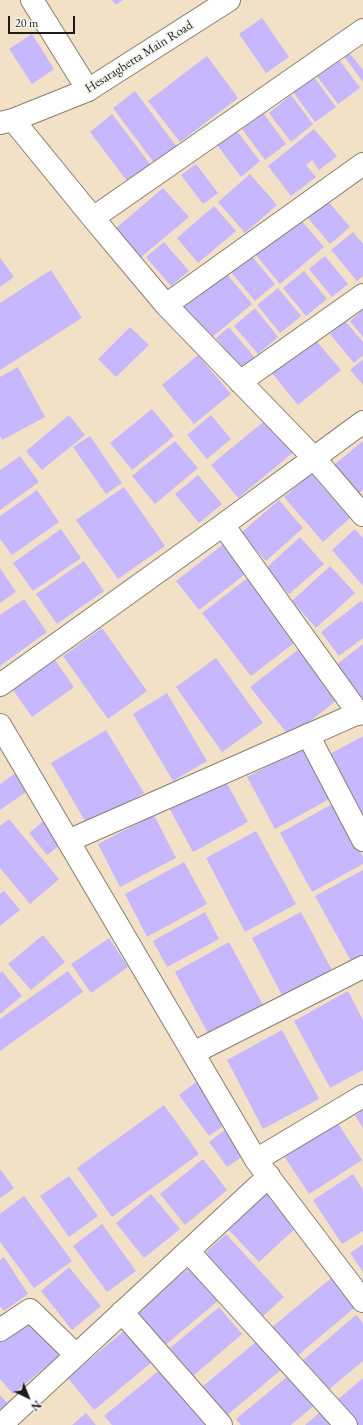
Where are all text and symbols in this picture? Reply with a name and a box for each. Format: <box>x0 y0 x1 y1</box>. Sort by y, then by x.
scale bar <box>10 8 77 34</box>
text: 20 m <box>15 15 38 31</box>
street label: Hesaraghetta Main Road <box>82 17 196 97</box>
north arrow <box>8 1377 48 1417</box>
text: N <box>28 1398 44 1414</box>

